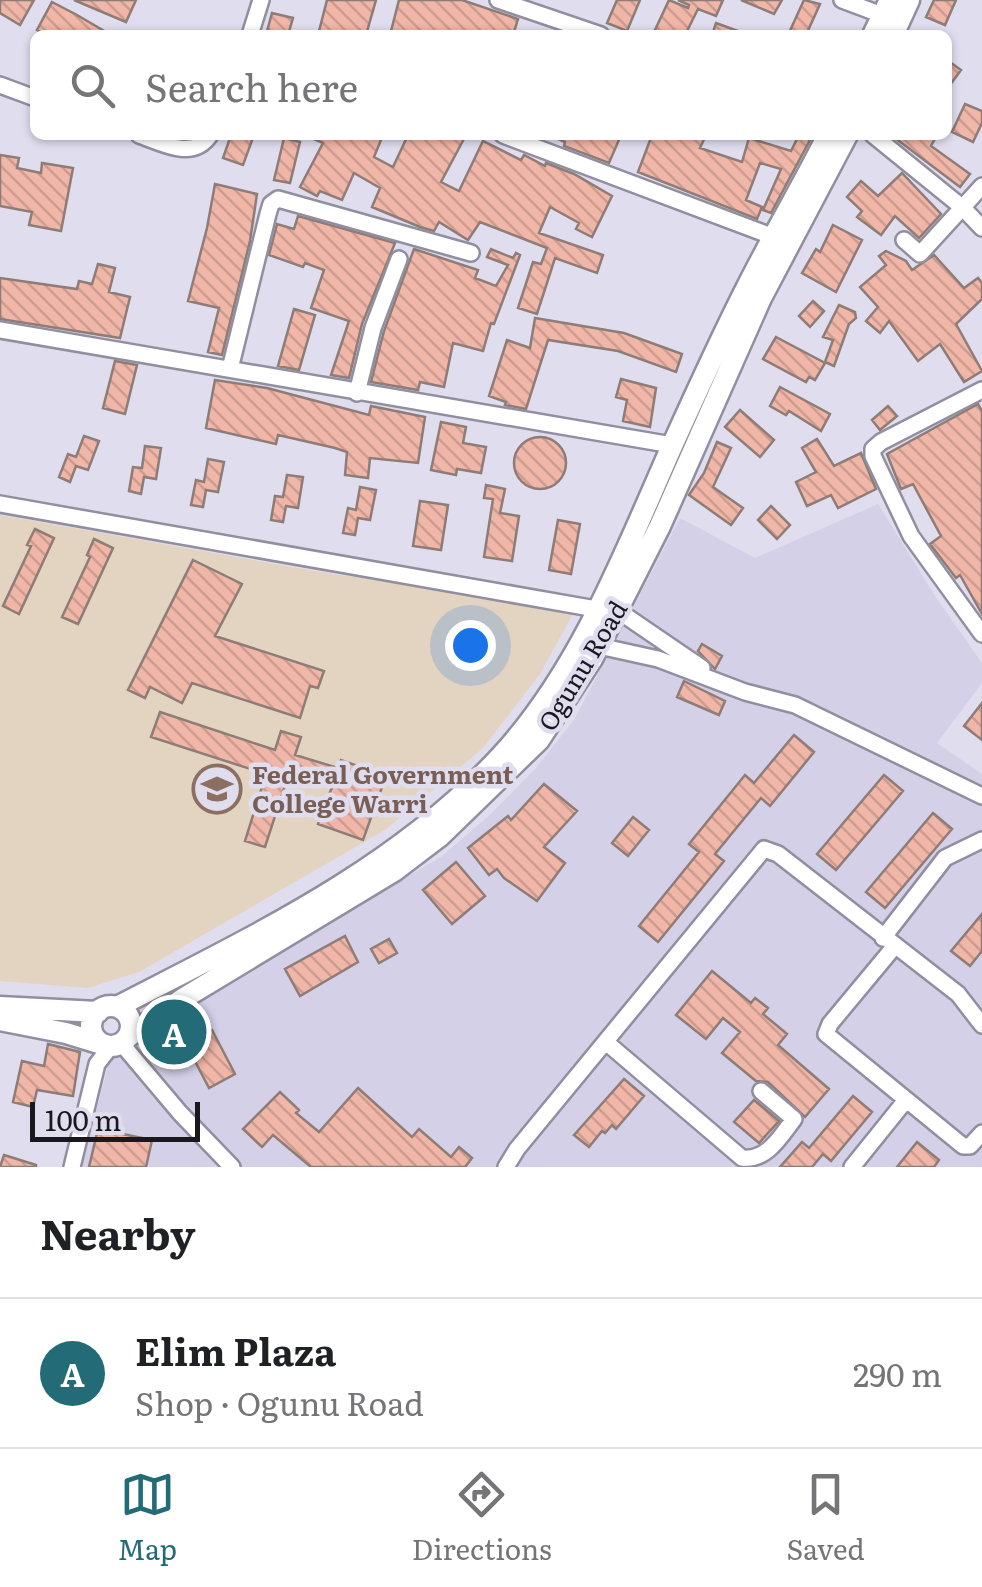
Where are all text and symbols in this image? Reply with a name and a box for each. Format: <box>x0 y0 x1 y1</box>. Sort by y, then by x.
search box <box>30 30 952 140</box>
text: Search here <box>145 57 358 114</box>
icon: search <box>65 58 120 113</box>
street label: Ogunu Road <box>528 593 635 737</box>
your location <box>445 620 496 671</box>
place label: Federal Government College Warri <box>252 755 513 821</box>
school or university icon: Federal Government College Warri <box>191 763 243 815</box>
pin: A <box>142 994 206 1070</box>
scale bar <box>30 1097 200 1142</box>
text: 100 m <box>45 1098 122 1140</box>
text: Nearby <box>40 1201 196 1263</box>
text: Elim Plaza <box>135 1321 336 1378</box>
text: A <box>60 1349 85 1397</box>
text: 290 m <box>853 1349 942 1397</box>
text: Shop · Ogunu Road <box>135 1378 424 1426</box>
tab: Map <box>117 1467 177 1569</box>
tab: Directions <box>412 1467 552 1569</box>
tab: Saved <box>787 1467 865 1569</box>

